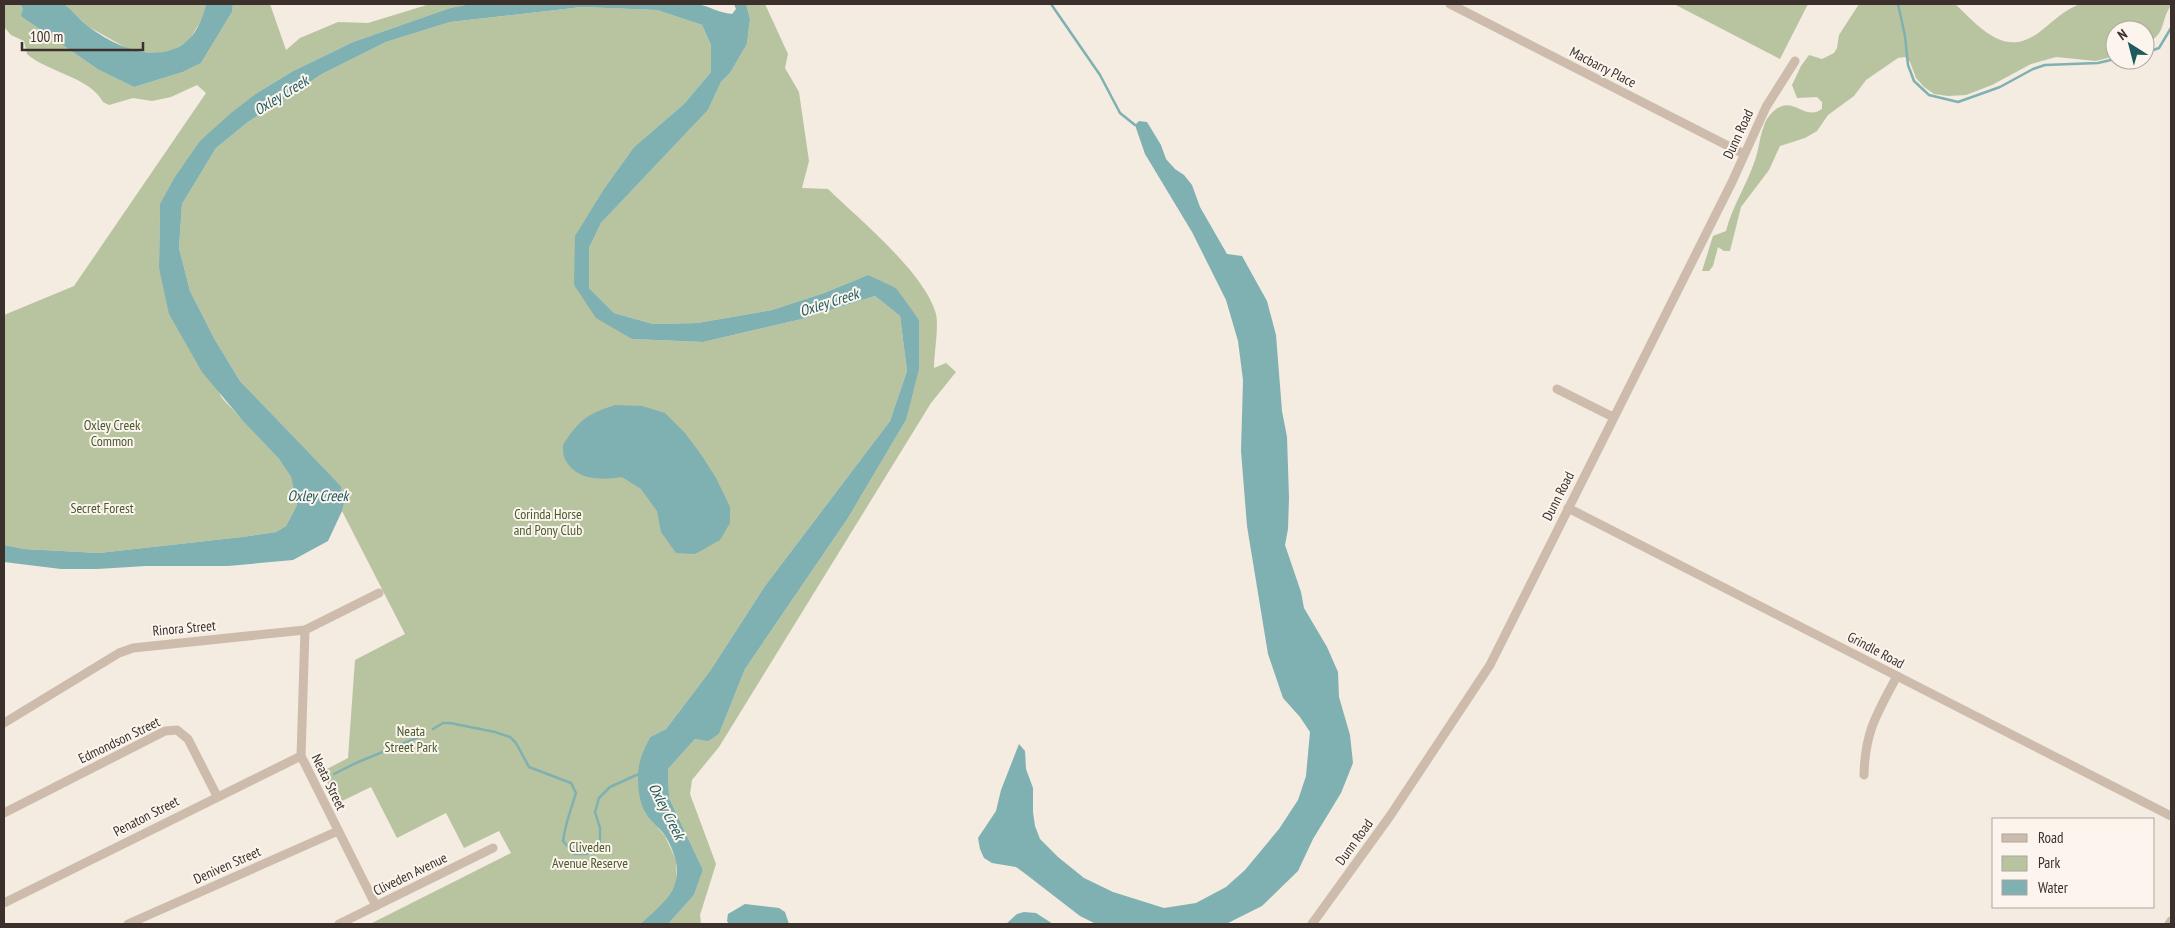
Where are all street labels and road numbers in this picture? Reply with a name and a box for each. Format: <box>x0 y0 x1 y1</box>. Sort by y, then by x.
street label: Macbarry Place <box>1567 43 1640 92</box>
street label: Dunn Road <box>1719 106 1757 162</box>
street label: Dunn Road <box>1538 468 1578 524</box>
street label: Rinora Street <box>152 616 216 640</box>
street label: Grindle Road <box>1844 628 1908 672</box>
street label: Edmondson Street <box>75 712 163 767</box>
street label: Neata Street <box>308 751 350 813</box>
street label: Penaton Street <box>110 792 182 840</box>
street label: Dunn Road <box>1331 815 1377 869</box>
street label: Deniven Street <box>191 842 264 888</box>
street label: Cliveden Avenue <box>370 848 450 900</box>

